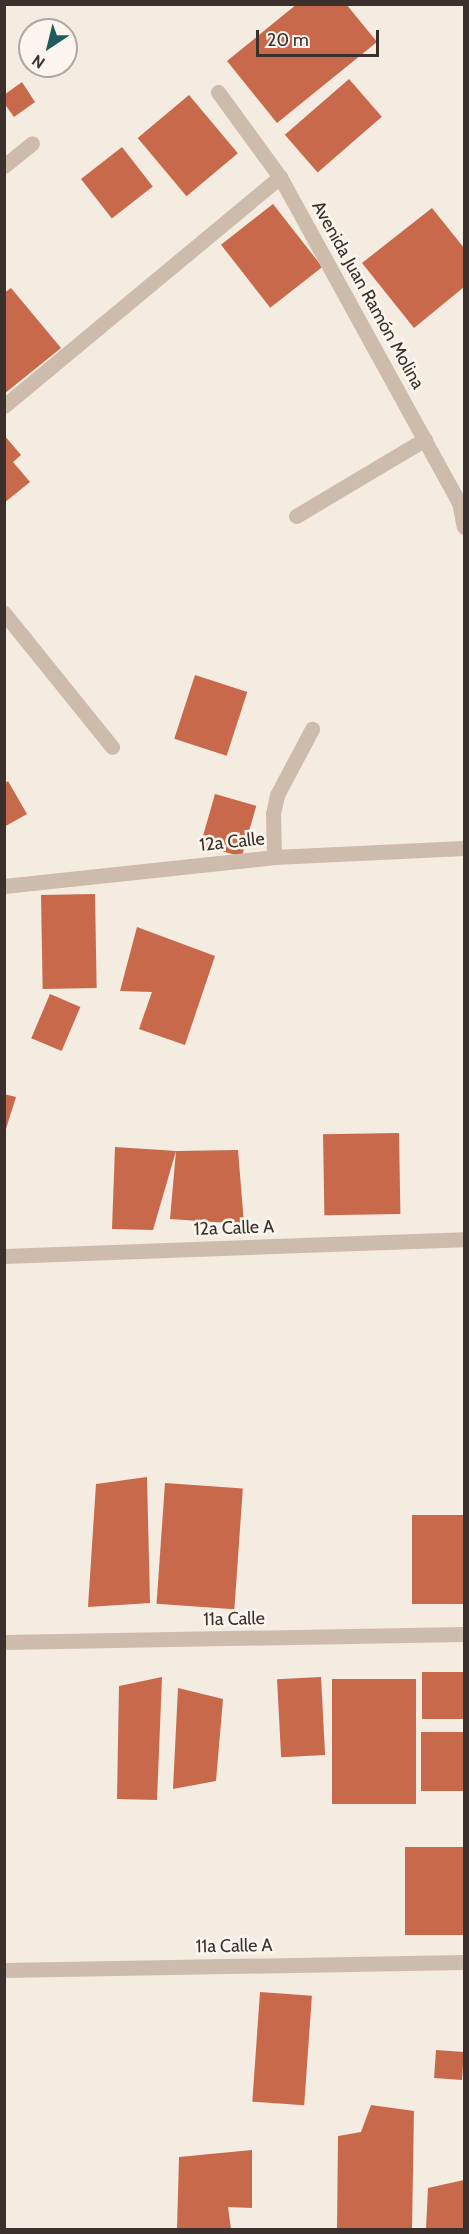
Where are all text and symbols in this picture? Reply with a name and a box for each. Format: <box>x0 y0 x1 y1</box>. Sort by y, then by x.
north arrow <box>18 18 78 78</box>
scale bar <box>259 18 382 56</box>
text: 20 m <box>267 29 309 51</box>
text: N <box>28 50 49 73</box>
street label: Avenida Juan Ramón Molina <box>307 197 429 393</box>
street label: 12a Calle <box>198 828 266 856</box>
street label: 12a Calle A <box>193 1216 275 1240</box>
street label: 11a Calle <box>203 1608 265 1630</box>
street label: 11a Calle A <box>195 1935 273 1957</box>

